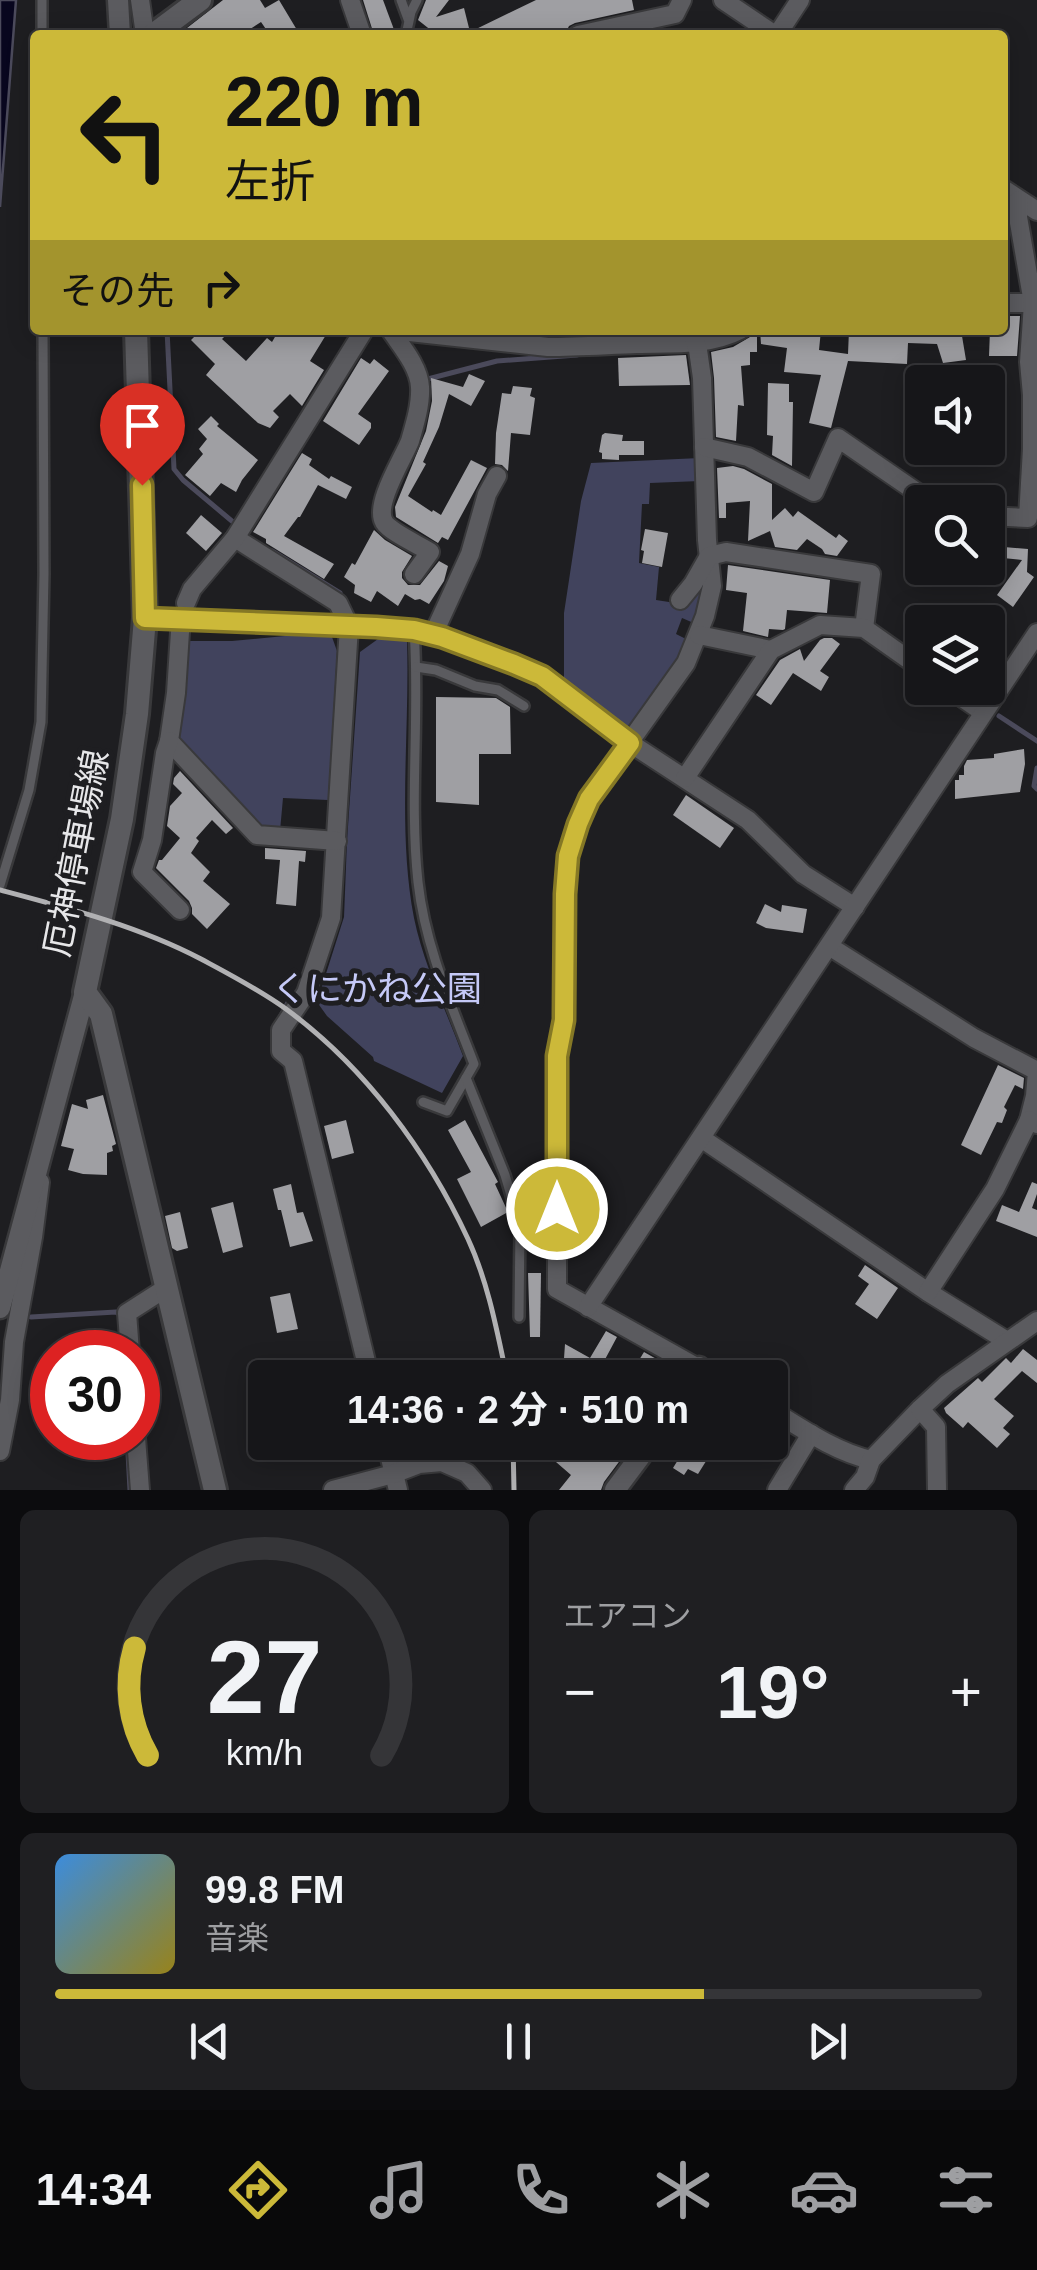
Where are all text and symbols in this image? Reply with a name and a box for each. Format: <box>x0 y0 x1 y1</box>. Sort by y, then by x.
text: 220 m <box>225 63 423 141</box>
icon: left <box>60 70 190 200</box>
text: 左折 <box>225 156 315 207</box>
icon: right <box>194 260 249 315</box>
text: その先 <box>60 270 174 312</box>
map controls <box>905 365 1005 705</box>
button: sound <box>905 365 1005 465</box>
pin <box>100 383 185 486</box>
icon: arrive <box>115 398 170 453</box>
button: search <box>905 485 1005 585</box>
button: layers <box>905 605 1005 705</box>
street label: 厄神停車場線 <box>37 746 115 960</box>
park label: くにかね公園 <box>272 969 482 1008</box>
position arrow <box>505 1157 609 1261</box>
speed limit sign: 30 <box>30 1330 160 1460</box>
text: 14:36 · 2 分 · 510 m <box>347 1389 689 1431</box>
text: エアコン <box>564 1598 692 1634</box>
text: 27 <box>206 1619 322 1735</box>
text: 19° <box>716 1650 829 1734</box>
text: − <box>564 1661 596 1723</box>
text: + <box>950 1661 982 1723</box>
text: km/h <box>226 1733 303 1773</box>
text: 99.8 FM <box>205 1869 344 1911</box>
text: 音楽 <box>205 1920 269 1956</box>
icon: previous <box>182 2014 237 2069</box>
icon: pause <box>491 2014 546 2069</box>
icon: next <box>800 2014 855 2069</box>
icon: directions <box>223 2155 293 2225</box>
icon: music <box>364 2155 434 2225</box>
icon: phone <box>506 2155 576 2225</box>
icon: climate <box>648 2155 718 2225</box>
icon: car <box>789 2155 859 2225</box>
icon: filters <box>931 2155 1001 2225</box>
text: 14:34 <box>36 2164 151 2215</box>

